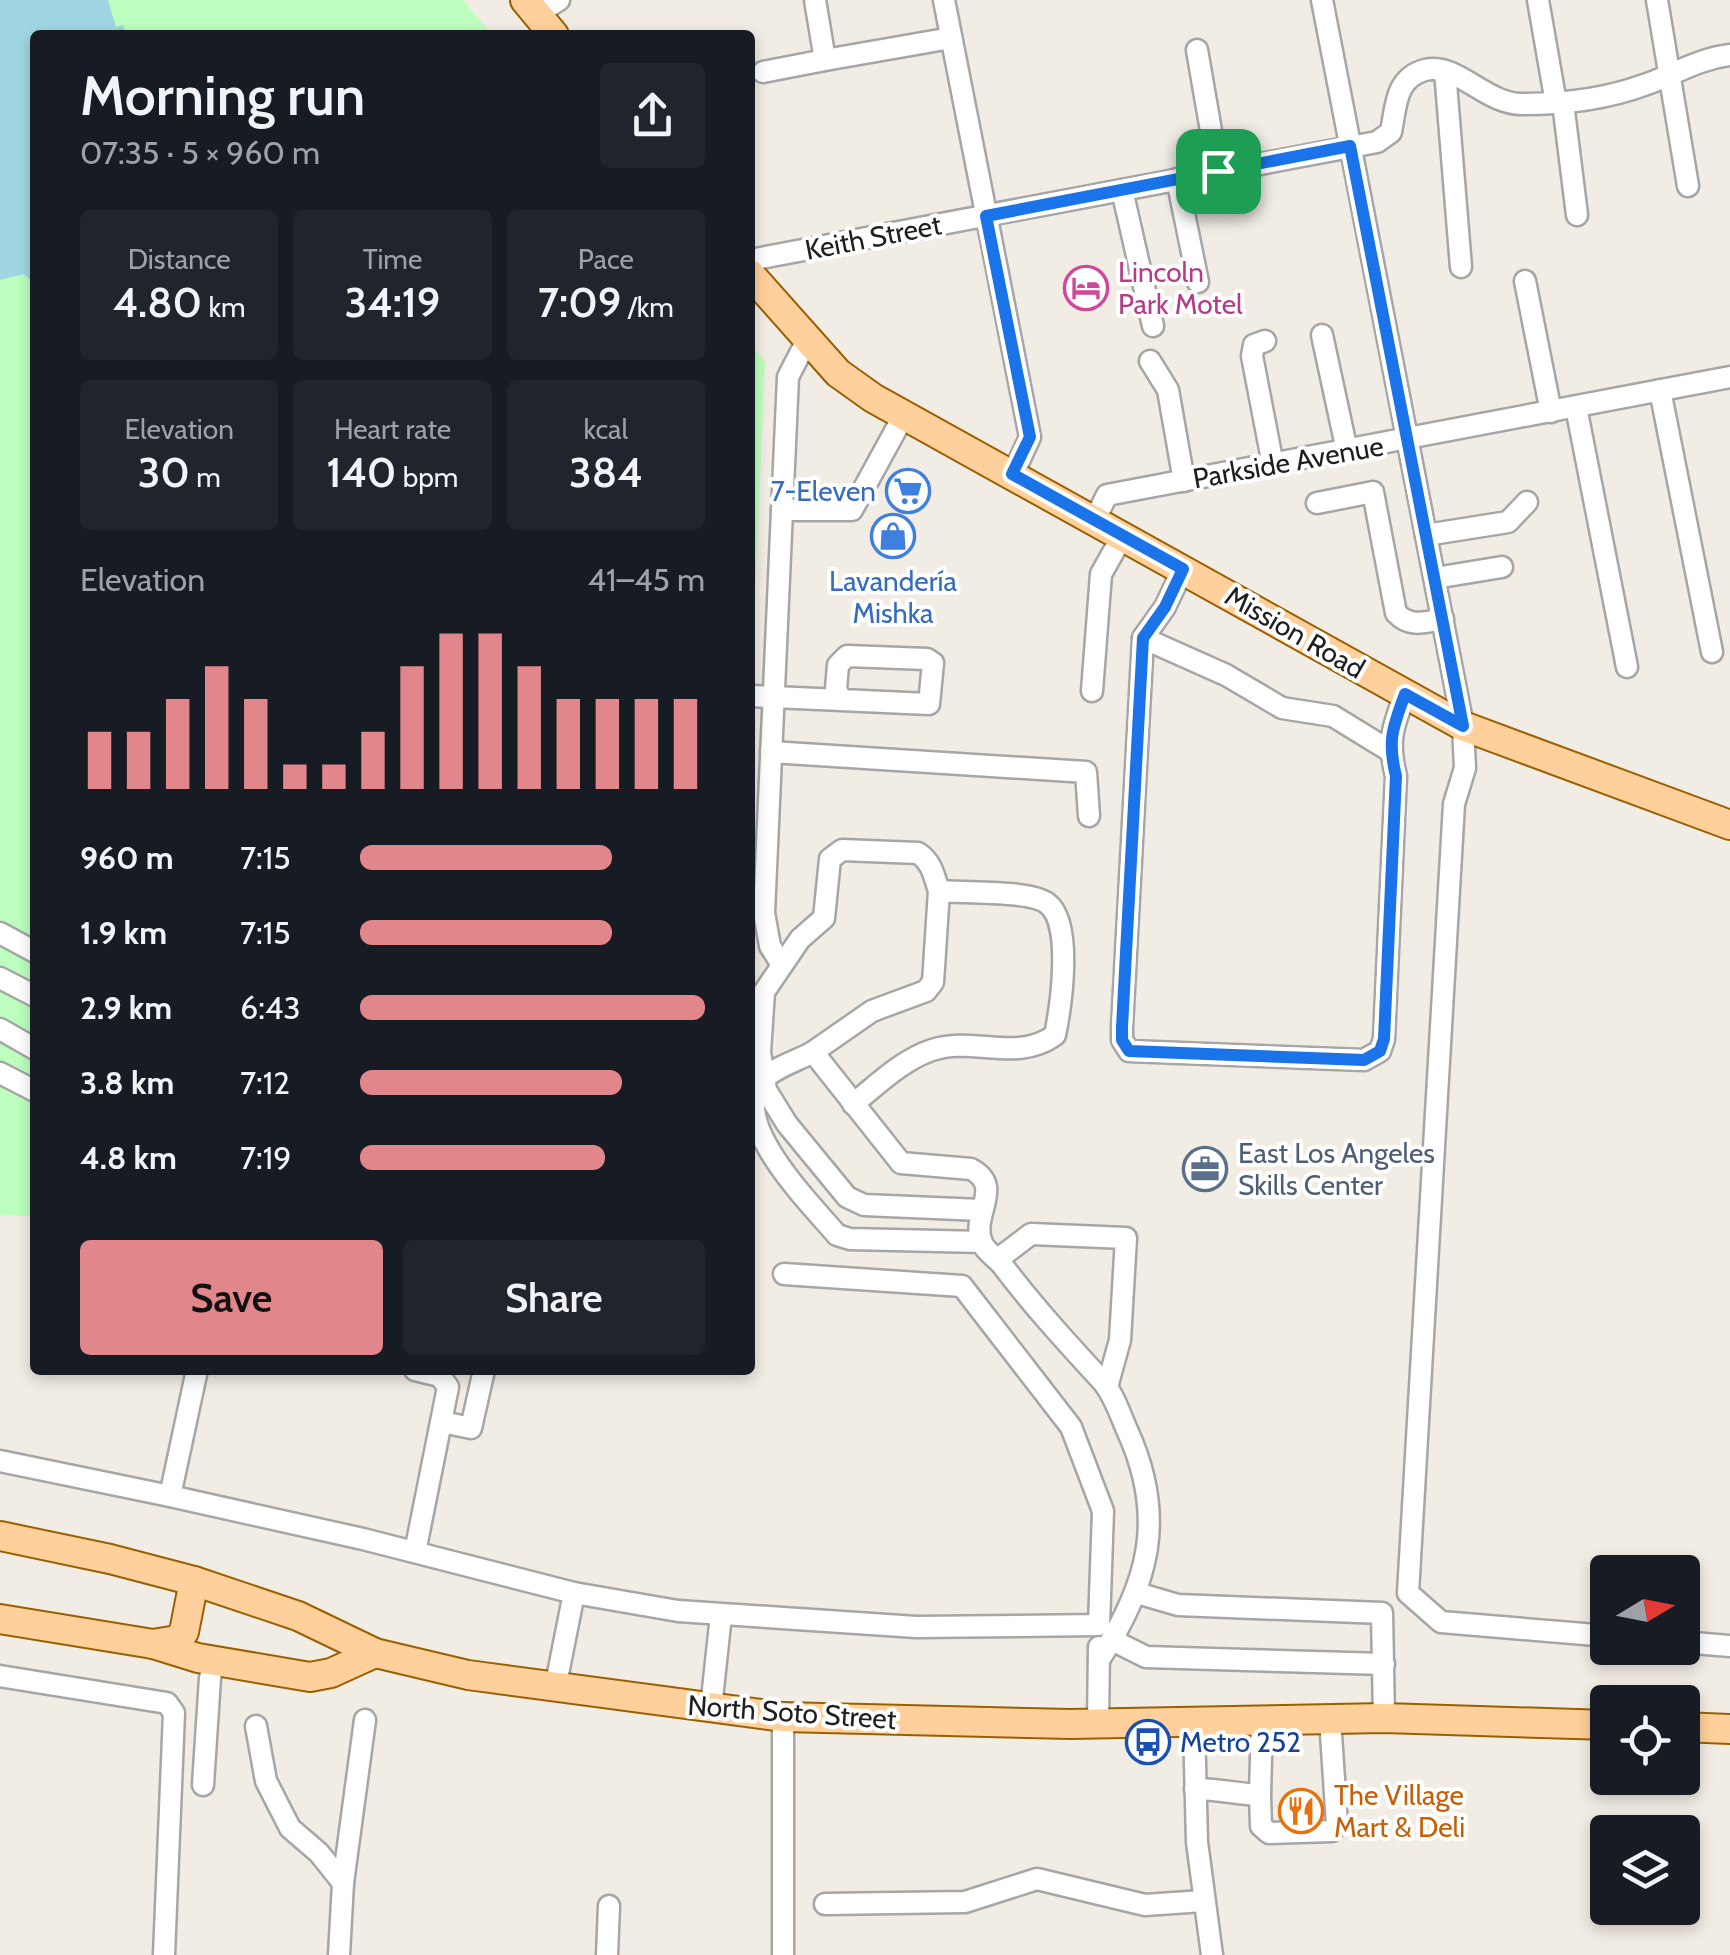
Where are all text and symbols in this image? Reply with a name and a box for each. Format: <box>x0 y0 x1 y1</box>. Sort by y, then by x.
text: Morning run <box>80 62 365 129</box>
button: share <box>600 63 705 168</box>
pin <box>1176 129 1261 214</box>
text: 07:35 · 5 × 960 m <box>80 133 320 172</box>
icon: arrive <box>1191 144 1246 199</box>
street label: Keith Street <box>802 207 944 267</box>
text: Distance <box>128 242 231 276</box>
text: Time <box>363 242 422 276</box>
text: Pace <box>578 242 634 276</box>
place label: Lincoln Park Motel <box>1118 255 1243 321</box>
hotel icon: Lincoln Park Motel <box>1063 265 1109 311</box>
text: 4.80 <box>113 276 202 328</box>
text: 34:19 <box>345 276 440 328</box>
text: 7:09 <box>538 276 621 328</box>
text: km <box>202 290 245 324</box>
text: /km <box>621 290 674 324</box>
text: Elevation <box>124 412 234 446</box>
text: Heart rate <box>334 412 451 446</box>
text: kcal <box>583 412 628 446</box>
street label: Parkside Avenue <box>1190 429 1386 495</box>
text: 30 <box>138 446 190 498</box>
text: 140 <box>327 446 396 498</box>
text: 384 <box>569 446 643 498</box>
text: m <box>190 460 221 494</box>
text: bpm <box>396 460 458 494</box>
supermarket icon: 7-Eleven <box>885 468 931 514</box>
place label: 7-Eleven <box>771 474 876 508</box>
shop icon: Lavandería Mishka <box>870 513 916 559</box>
text: Elevation <box>80 560 205 599</box>
text: 41–45 m <box>588 560 705 599</box>
place label: Lavandería Mishka <box>829 564 957 630</box>
street label: Mission Road <box>1219 578 1371 686</box>
text: 960 m <box>80 838 174 877</box>
text: 7:15 <box>240 838 291 877</box>
text: 1.9 km <box>80 913 167 952</box>
text: 7:15 <box>240 913 291 952</box>
text: 2.9 km <box>80 988 172 1027</box>
text: 6:43 <box>240 988 301 1027</box>
text: 3.8 km <box>80 1063 174 1102</box>
text: 7:12 <box>240 1063 290 1102</box>
place label: East Los Angeles Skills Center <box>1238 1136 1435 1202</box>
text: 4.8 km <box>80 1138 177 1177</box>
text: 7:19 <box>240 1138 291 1177</box>
office icon: East Los Angeles Skills Center <box>1182 1146 1228 1192</box>
button: Save <box>80 1240 383 1355</box>
button: Share <box>403 1240 705 1355</box>
north arrow <box>1590 1555 1700 1665</box>
map controls <box>1590 1555 1700 1925</box>
button: locate <box>1590 1685 1700 1795</box>
street label: North Soto Street <box>687 1688 897 1736</box>
bus stop icon: Metro 252 <box>1125 1719 1171 1765</box>
place label: Metro 252 <box>1180 1725 1301 1759</box>
place label: The Village Mart & Deli <box>1334 1778 1465 1844</box>
restaurant icon: The Village Mart & Deli <box>1278 1788 1324 1834</box>
button: layers <box>1590 1815 1700 1925</box>

